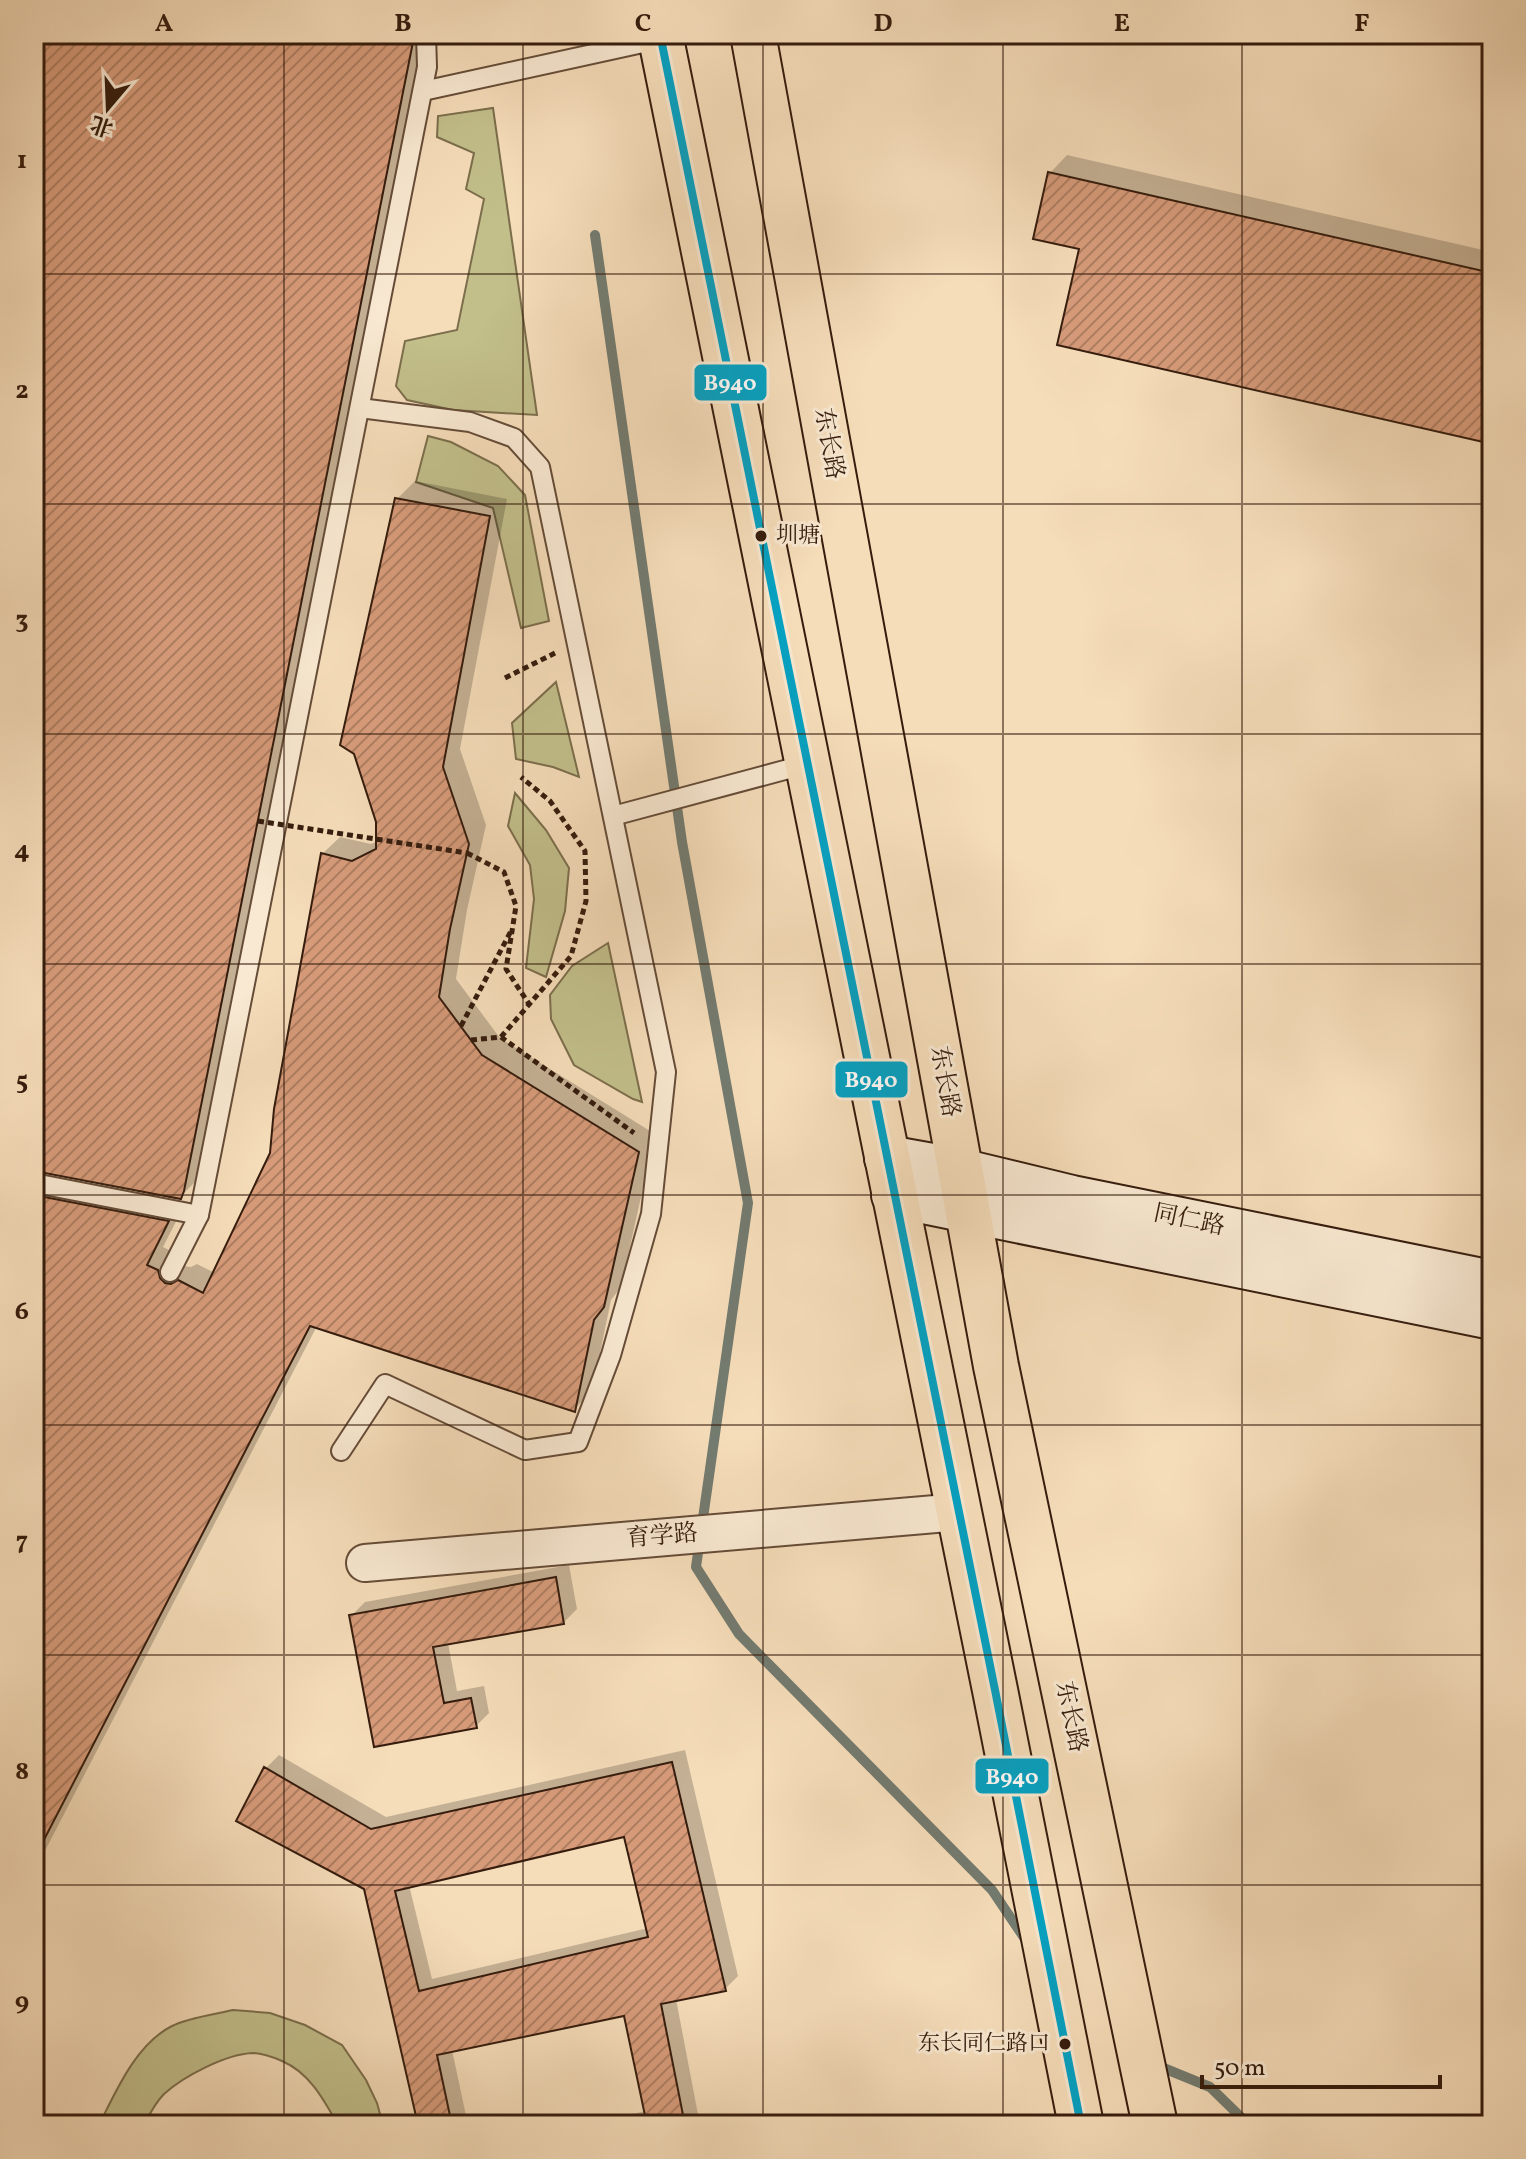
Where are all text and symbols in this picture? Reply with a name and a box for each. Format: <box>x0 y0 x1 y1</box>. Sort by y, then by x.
text: A <box>155 6 174 42</box>
text: B <box>394 6 412 42</box>
text: C <box>635 6 651 42</box>
text: D <box>873 6 893 42</box>
text: E <box>1114 6 1130 42</box>
text: F <box>1354 6 1370 42</box>
north arrow <box>68 68 148 148</box>
text: 北 <box>87 106 118 143</box>
text: 1 <box>17 143 27 179</box>
line badge: B940 <box>693 363 768 402</box>
text: B940 <box>704 369 756 400</box>
text: 2 <box>15 373 29 409</box>
street label: 东长路 <box>805 406 851 482</box>
place label: 圳塘 <box>776 521 820 552</box>
marker: 圳塘 <box>753 528 769 544</box>
text: 3 <box>15 603 29 639</box>
text: 4 <box>14 833 30 869</box>
street label: 东长路 <box>921 1044 967 1120</box>
line badge: B940 <box>834 1060 909 1099</box>
text: 5 <box>16 1064 28 1100</box>
text: B940 <box>845 1066 897 1097</box>
street label: 同仁路 <box>1150 1197 1228 1245</box>
text: 6 <box>15 1294 29 1330</box>
street label: 育学路 <box>625 1517 699 1557</box>
text: 7 <box>16 1524 28 1560</box>
street label: 东长路 <box>1046 1678 1094 1756</box>
text: 8 <box>15 1754 29 1790</box>
line badge: B940 <box>974 1757 1050 1795</box>
text: B940 <box>986 1763 1038 1794</box>
text: 9 <box>15 1984 29 2020</box>
place label: 东长同仁路口 <box>918 2029 1050 2060</box>
marker: 东长同仁路口 <box>1057 2036 1073 2052</box>
scale bar <box>1202 2039 1440 2089</box>
text: 50 m <box>1214 2052 1266 2086</box>

